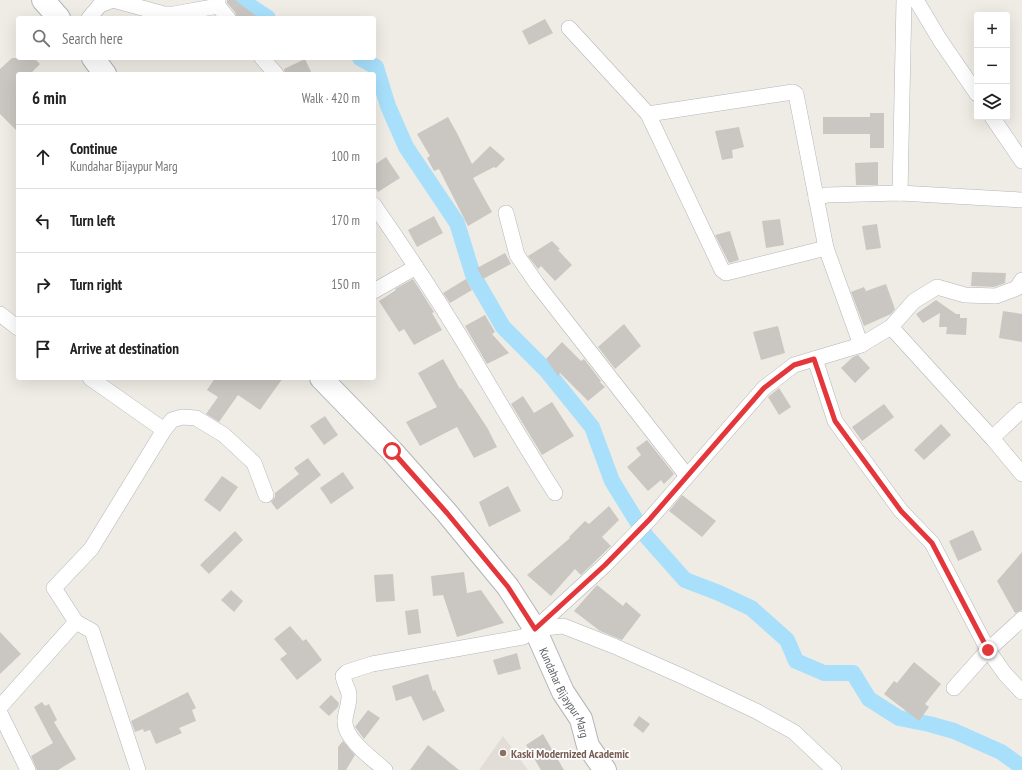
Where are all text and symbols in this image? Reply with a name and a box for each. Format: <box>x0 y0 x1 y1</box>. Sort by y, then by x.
map controls <box>974 12 1010 120</box>
button: + <box>974 12 1010 48</box>
search box <box>16 16 376 60</box>
icon: search <box>30 27 52 49</box>
text: Search here <box>62 29 123 48</box>
button: − <box>974 48 1010 84</box>
button: layers <box>974 84 1010 120</box>
text: 6 min <box>32 87 66 109</box>
text: Walk · 420 m <box>302 90 360 107</box>
text: Continue <box>70 139 117 158</box>
icon: ahead <box>32 146 54 168</box>
text: 100 m <box>331 148 360 165</box>
text: Kundahar Bijaypur Marg <box>70 158 178 175</box>
icon: left <box>32 210 54 232</box>
text: Turn left <box>70 211 115 230</box>
text: 170 m <box>331 212 360 229</box>
icon: right <box>32 274 54 296</box>
text: Turn right <box>70 275 122 294</box>
text: 150 m <box>331 276 360 293</box>
icon: arrive <box>32 338 54 360</box>
text: Arrive at destination <box>70 339 179 358</box>
route start <box>383 442 401 460</box>
route end <box>979 641 997 659</box>
street label: Kundahar Bijaypur Marg <box>537 645 593 739</box>
place label: Kaski Modernized Academic <box>511 746 630 761</box>
marker: Kaski Modernized Academic <box>498 748 508 758</box>

